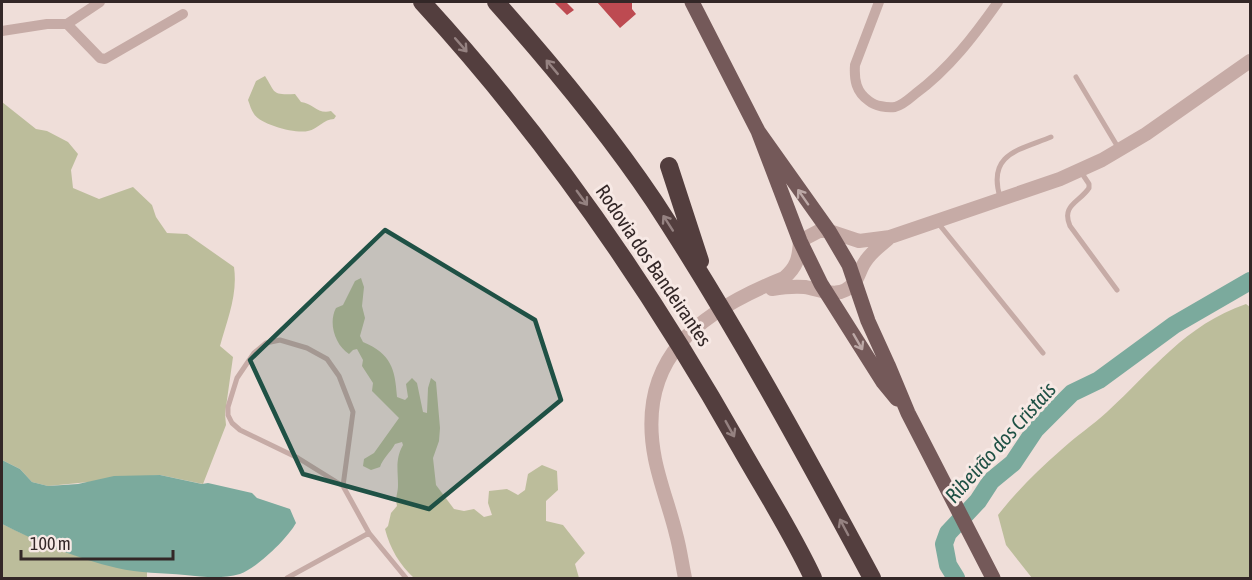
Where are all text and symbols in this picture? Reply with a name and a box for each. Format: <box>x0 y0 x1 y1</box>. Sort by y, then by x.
one-way arrow <box>454 37 468 52</box>
one-way arrow <box>545 59 558 75</box>
street label: Rodovia dos Bandeirantes <box>591 180 717 350</box>
one-way arrow <box>576 189 588 205</box>
one-way arrow <box>797 189 809 205</box>
one-way arrow <box>661 215 674 232</box>
one-way arrow <box>853 334 865 351</box>
water label: Ribeirão dos Cristais <box>940 377 1060 507</box>
one-way arrow <box>724 420 736 437</box>
one-way arrow <box>838 519 850 536</box>
scale bar <box>21 523 172 561</box>
text: 100 m <box>30 533 71 554</box>

